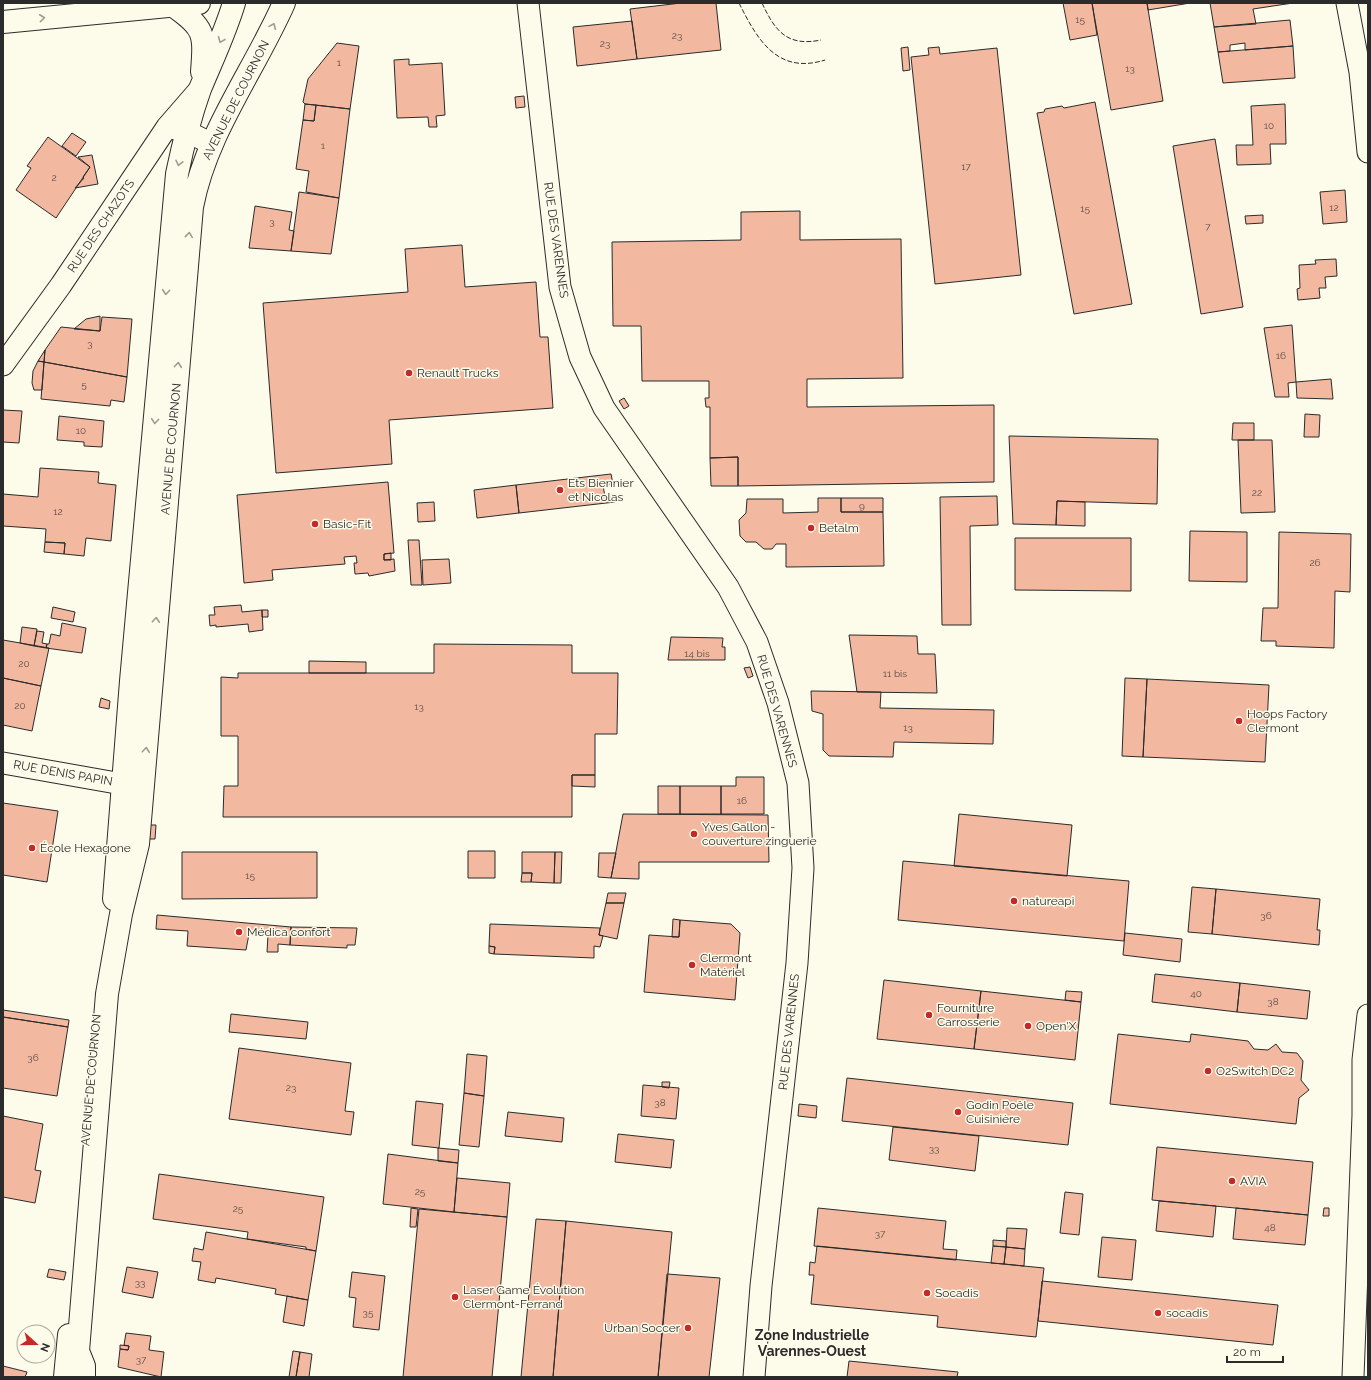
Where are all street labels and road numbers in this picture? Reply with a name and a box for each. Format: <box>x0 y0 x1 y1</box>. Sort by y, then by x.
street label: AVENUE DE COURNON <box>200 38 272 162</box>
street label: RUE DES CHAZOTS <box>65 177 137 275</box>
street label: RUE DES VARENNES <box>541 181 571 299</box>
street label: AVENUE DE COURNON <box>158 383 184 515</box>
street label: RUE DES VARENNES <box>754 653 800 769</box>
street label: RUE DENIS PAPIN <box>12 757 114 789</box>
street label: RUE DES VARENNES <box>776 973 802 1091</box>
street label: AVENUE DE COURNON <box>78 1014 104 1146</box>

